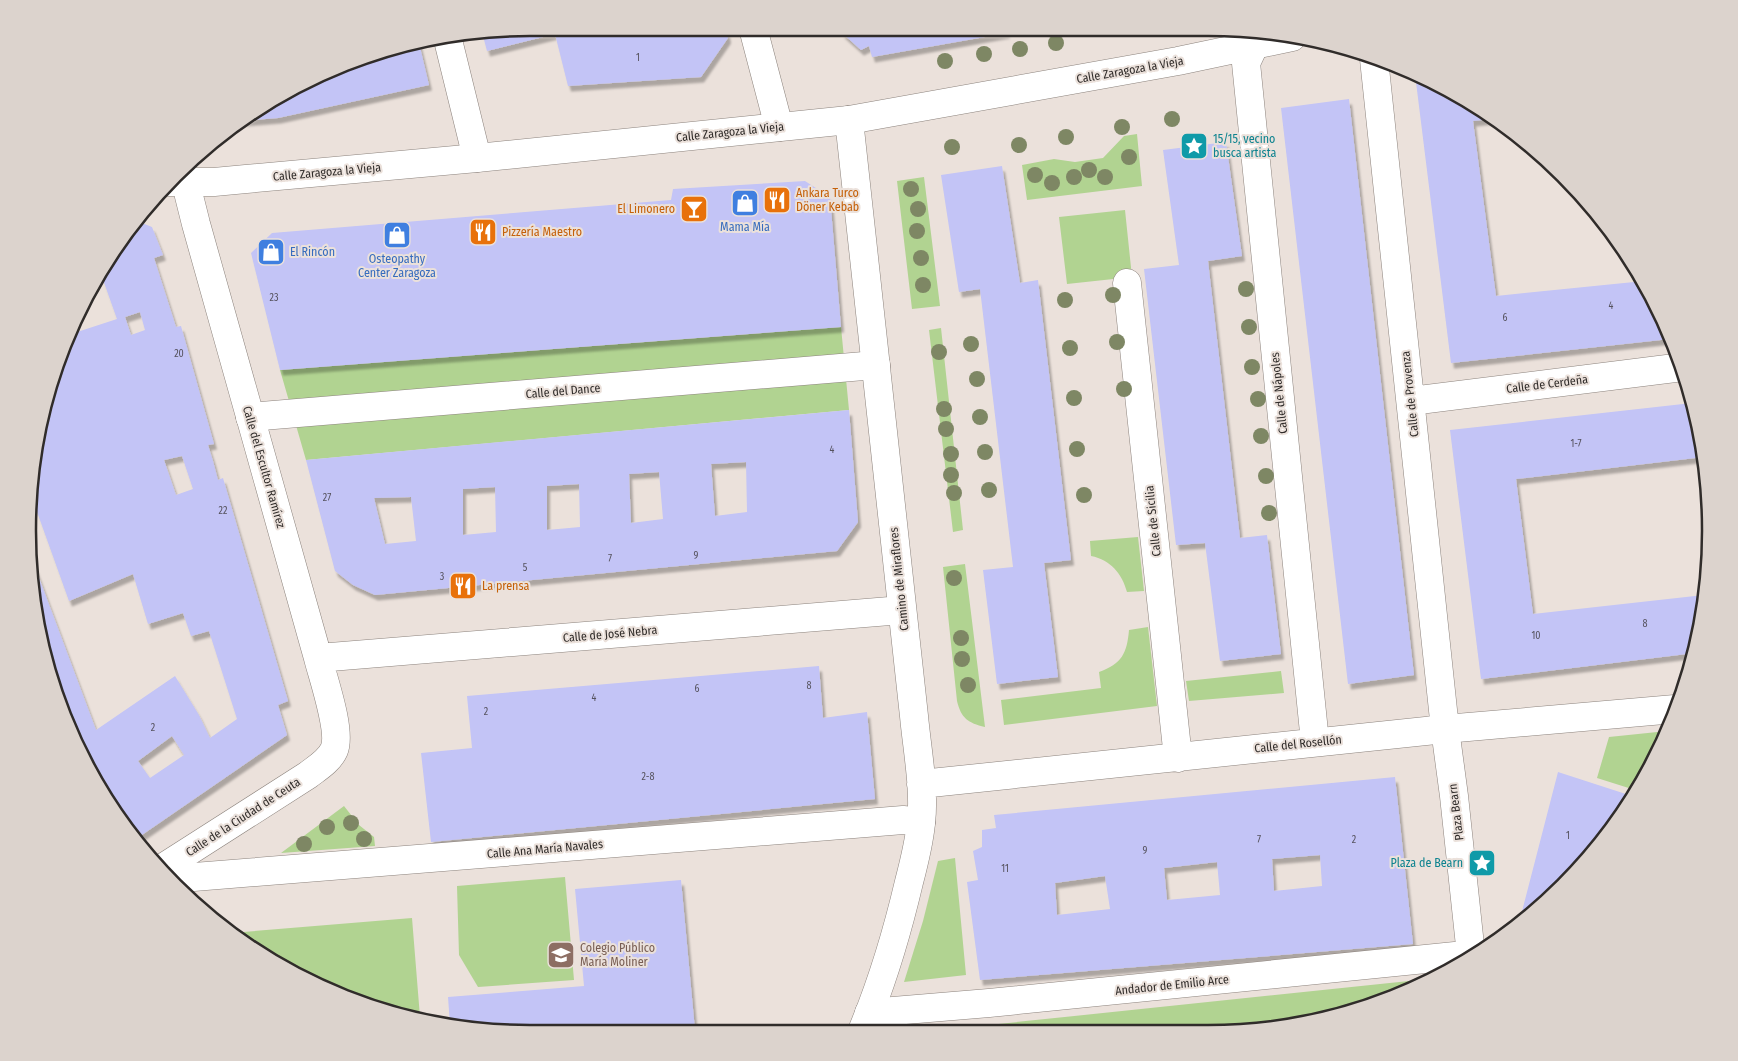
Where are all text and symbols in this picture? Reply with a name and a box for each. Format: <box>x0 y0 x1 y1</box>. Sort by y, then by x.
house number: 1 <box>636 52 640 64</box>
street label: Calle Zaragoza la Vieja <box>1075 54 1185 86</box>
street label: Calle Zaragoza la Vieja <box>675 119 785 145</box>
place icon: 15/15, vecino busca artista <box>1179 131 1209 161</box>
place label: 15/15, vecino busca artista <box>1213 132 1276 160</box>
street label: Calle Zaragoza la Vieja <box>272 160 382 184</box>
restaurant icon: Ankara Turco Döner Kebab <box>762 185 792 215</box>
place label: Ankara Turco Döner Kebab <box>796 186 859 214</box>
shop icon: Mama Mía <box>730 188 760 218</box>
bar icon: El Limonero <box>679 194 709 224</box>
place label: El Limonero <box>617 202 675 216</box>
restaurant icon: Pizzería Maestro <box>468 217 498 247</box>
shop icon: Osteopathy Center Zaragoza <box>382 220 412 250</box>
place label: Mama Mía <box>720 220 770 234</box>
place label: Pizzería Maestro <box>502 225 582 239</box>
shop icon: El Rincón <box>256 237 286 267</box>
place label: El Rincón <box>290 245 335 259</box>
place label: Osteopathy Center Zaragoza <box>358 252 436 280</box>
house number: 23 <box>270 292 279 304</box>
house number: 4 <box>1609 300 1614 312</box>
house number: 6 <box>1503 312 1508 324</box>
house number: 20 <box>174 348 184 360</box>
street label: Calle de Provenza <box>1399 350 1421 438</box>
street label: Calle de Nápoles <box>1268 352 1290 434</box>
street label: Calle de Cerdeña <box>1505 372 1589 396</box>
street label: Calle del Dance <box>525 381 601 401</box>
street label: Calle del Escultor Ramírez <box>240 404 288 530</box>
house number: 1-7 <box>1570 438 1582 450</box>
house number: 4 <box>830 444 835 456</box>
street label: Calle de Sicilia <box>1142 485 1164 557</box>
house number: 27 <box>323 492 331 504</box>
house number: 22 <box>219 505 228 517</box>
street label: Camino de Miraflores <box>887 527 911 631</box>
house number: 9 <box>694 550 699 562</box>
house number: 7 <box>608 553 612 565</box>
house number: 5 <box>523 562 528 574</box>
house number: 3 <box>440 571 445 583</box>
restaurant icon: La prensa <box>448 571 478 601</box>
place label: La prensa <box>482 579 529 593</box>
house number: 8 <box>1643 618 1648 630</box>
street label: Calle de José Nebra <box>562 623 658 645</box>
house number: 10 <box>1531 630 1541 642</box>
house number: 8 <box>807 680 812 692</box>
house number: 6 <box>695 683 700 695</box>
house number: 4 <box>592 692 597 704</box>
house number: 2 <box>484 706 489 718</box>
house number: 2 <box>151 722 156 734</box>
street label: Calle del Rosellón <box>1254 732 1342 756</box>
house number: 2-8 <box>641 771 655 783</box>
street label: Calle de la Ciudad de Ceuta <box>183 775 303 859</box>
street label: Plaza Bearn <box>1446 783 1466 841</box>
house number: 1 <box>1566 830 1570 842</box>
house number: 7 <box>1257 834 1261 846</box>
house number: 2 <box>1352 834 1357 846</box>
street label: Calle Ana María Navales <box>486 837 604 861</box>
house number: 9 <box>1143 845 1148 857</box>
place icon: Plaza de Bearn <box>1467 848 1497 878</box>
place label: Plaza de Bearn <box>1391 856 1463 870</box>
house number: 11 <box>1001 863 1009 875</box>
school or university icon: Colegio Público María Moliner <box>546 940 576 970</box>
place label: Colegio Público María Moliner <box>580 941 655 969</box>
street label: Andador de Emilio Arce <box>1115 972 1229 998</box>

